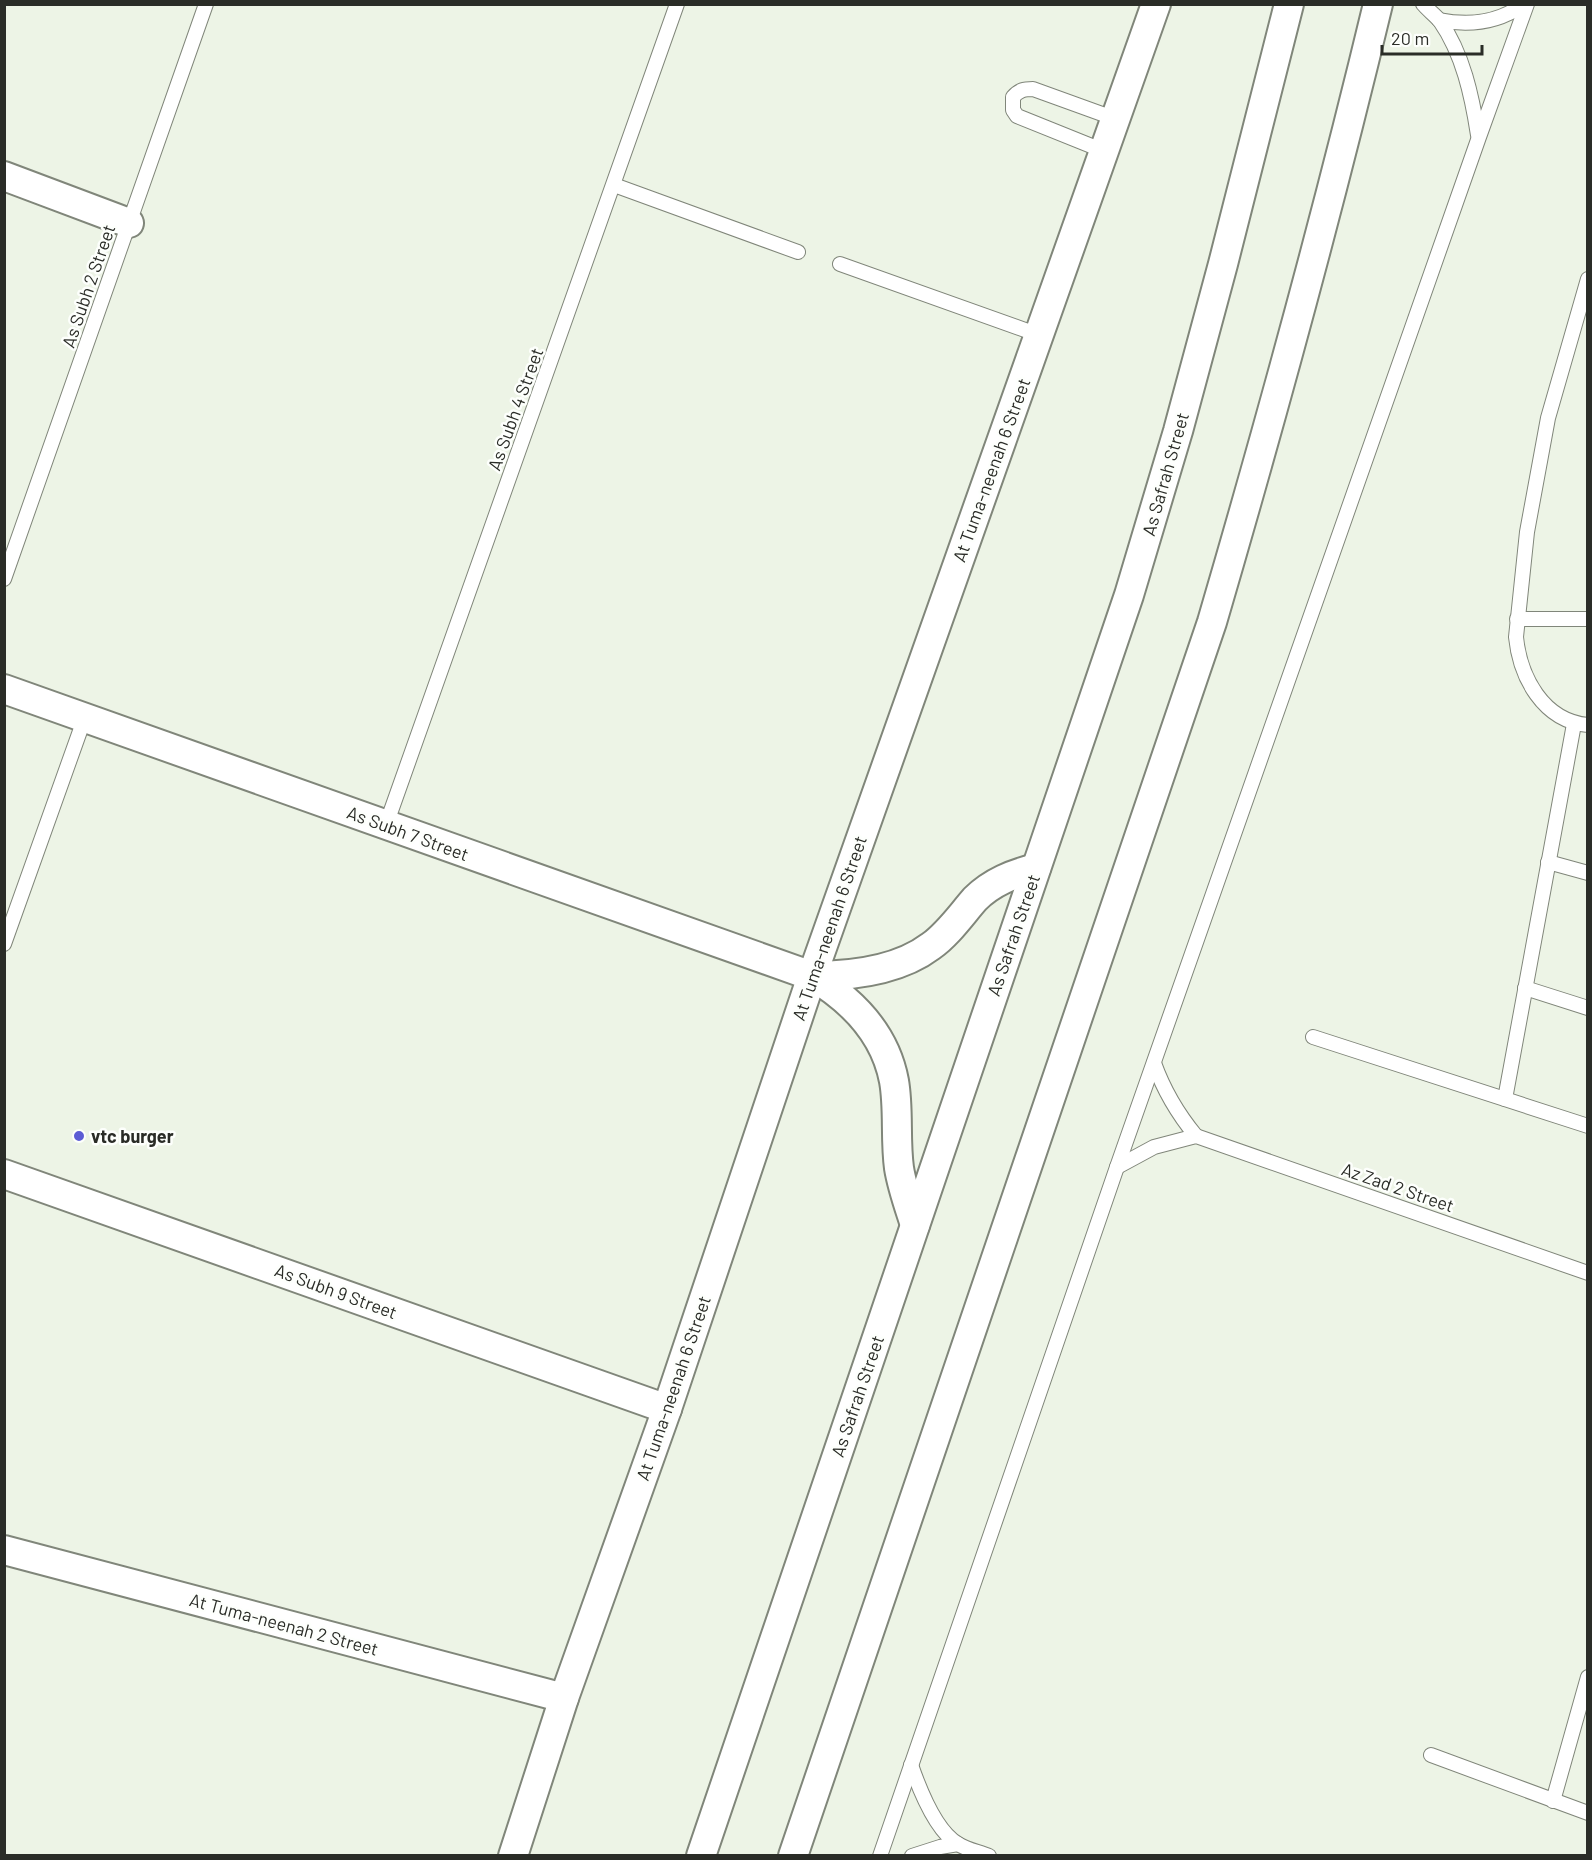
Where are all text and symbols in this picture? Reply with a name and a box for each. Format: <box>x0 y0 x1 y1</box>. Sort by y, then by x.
scale bar <box>1382 18 1482 56</box>
text: 20 m <box>1391 27 1429 49</box>
street label: As Subh 2 Street <box>57 222 119 350</box>
street label: As Subh 4 Street <box>483 345 547 473</box>
street label: At Tuma-neenah 6 Street <box>947 375 1035 565</box>
street label: As Safrah Street <box>1137 410 1193 538</box>
street label: As Subh 7 Street <box>344 801 472 865</box>
street label: At Tuma-neenah 6 Street <box>787 833 871 1023</box>
street label: As Safrah Street <box>982 871 1044 999</box>
place label: vtc burger <box>91 1125 174 1147</box>
marker: vtc burger <box>72 1129 86 1143</box>
street label: Az Zad 2 Street <box>1339 1157 1457 1217</box>
street label: As Subh 9 Street <box>272 1259 400 1323</box>
street label: At Tuma-neenah 6 Street <box>631 1293 715 1483</box>
street label: As Safrah Street <box>826 1332 888 1460</box>
street label: At Tuma-neenah 2 Street <box>187 1588 381 1660</box>

